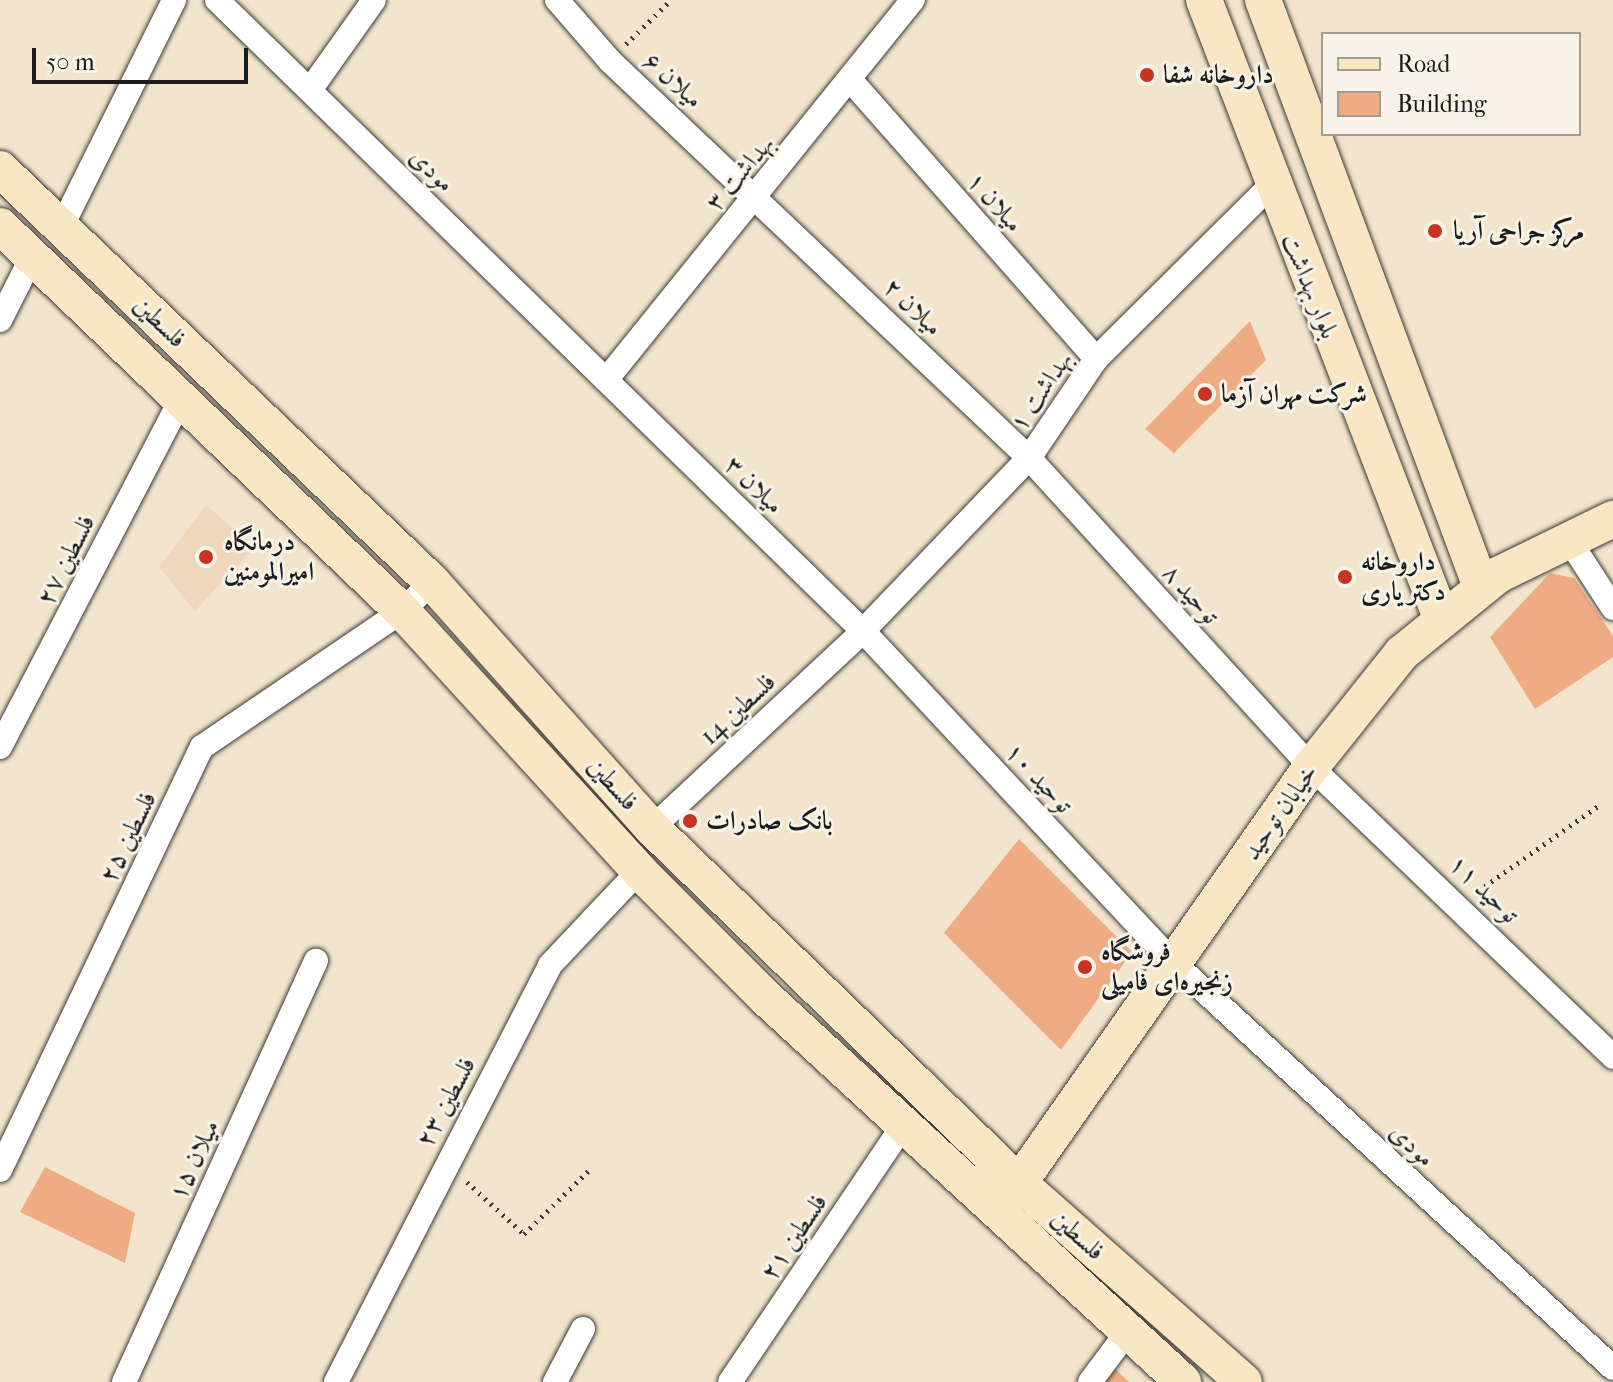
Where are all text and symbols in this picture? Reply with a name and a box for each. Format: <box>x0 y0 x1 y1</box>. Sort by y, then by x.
scale bar <box>36 32 252 82</box>
legend <box>1321 32 1581 136</box>
street label: میلان ۶ <box>637 45 709 115</box>
text: 50 m <box>46 48 95 76</box>
text: Road <box>1397 50 1450 78</box>
place label: داروخانه شفا <box>1163 59 1274 91</box>
marker: داروخانه شفا <box>1138 66 1156 84</box>
text: Building <box>1397 90 1487 118</box>
street label: بهداشت ۳ <box>699 128 781 218</box>
street label: مودی <box>403 141 461 199</box>
street label: میلان ۱ <box>960 165 1030 239</box>
place label: مرکز جراحی آریا <box>1453 215 1584 247</box>
marker: مرکز جراحی آریا <box>1424 220 1446 242</box>
street label: بلوار بهداشت <box>1275 229 1345 343</box>
street label: میلان ۲ <box>877 271 949 343</box>
street label: فلسطین <box>127 289 193 355</box>
street label: بهداشت ۱ <box>1003 345 1079 437</box>
place label: شرکت مهران آزما <box>1221 378 1367 410</box>
marker: شرکت مهران آزما <box>1196 385 1214 403</box>
street label: میلان ۳ <box>718 449 790 521</box>
street label: فلسطین ۲۷ <box>30 509 102 611</box>
place label: درمانگاه امیرالمومنین <box>224 526 314 588</box>
marker: درمانگاه امیرالمومنین <box>195 546 217 568</box>
place label: داروخانه دکتر یاری <box>1361 546 1446 608</box>
street label: توحید ۸ <box>1156 557 1226 631</box>
marker: داروخانه دکتر یاری <box>1336 568 1354 586</box>
street label: فلسطین 14 <box>694 666 782 752</box>
street label: توحید ۱۰ <box>998 736 1080 820</box>
street label: فلسطین <box>581 751 645 817</box>
street label: خیابان توحید <box>1236 758 1324 866</box>
street label: فلسطین ۲۵ <box>93 786 163 888</box>
place label: بانک صادرات <box>706 805 833 837</box>
marker: بانک صادرات <box>681 812 699 830</box>
street label: توحید ۱۱ <box>1442 848 1526 930</box>
place label: فروشگاه زنجیره‌ای فامیلی <box>1101 936 1233 998</box>
marker: فروشگاه زنجیره‌ای فامیلی <box>1076 958 1094 976</box>
street label: فلسطین ۲۳ <box>409 1052 483 1152</box>
street label: میلان ۱۵ <box>162 1115 226 1205</box>
street label: مودی <box>1383 1116 1441 1174</box>
street label: فلسطین ۲۱ <box>754 1188 834 1286</box>
street label: فلسطین <box>1045 1203 1111 1267</box>

